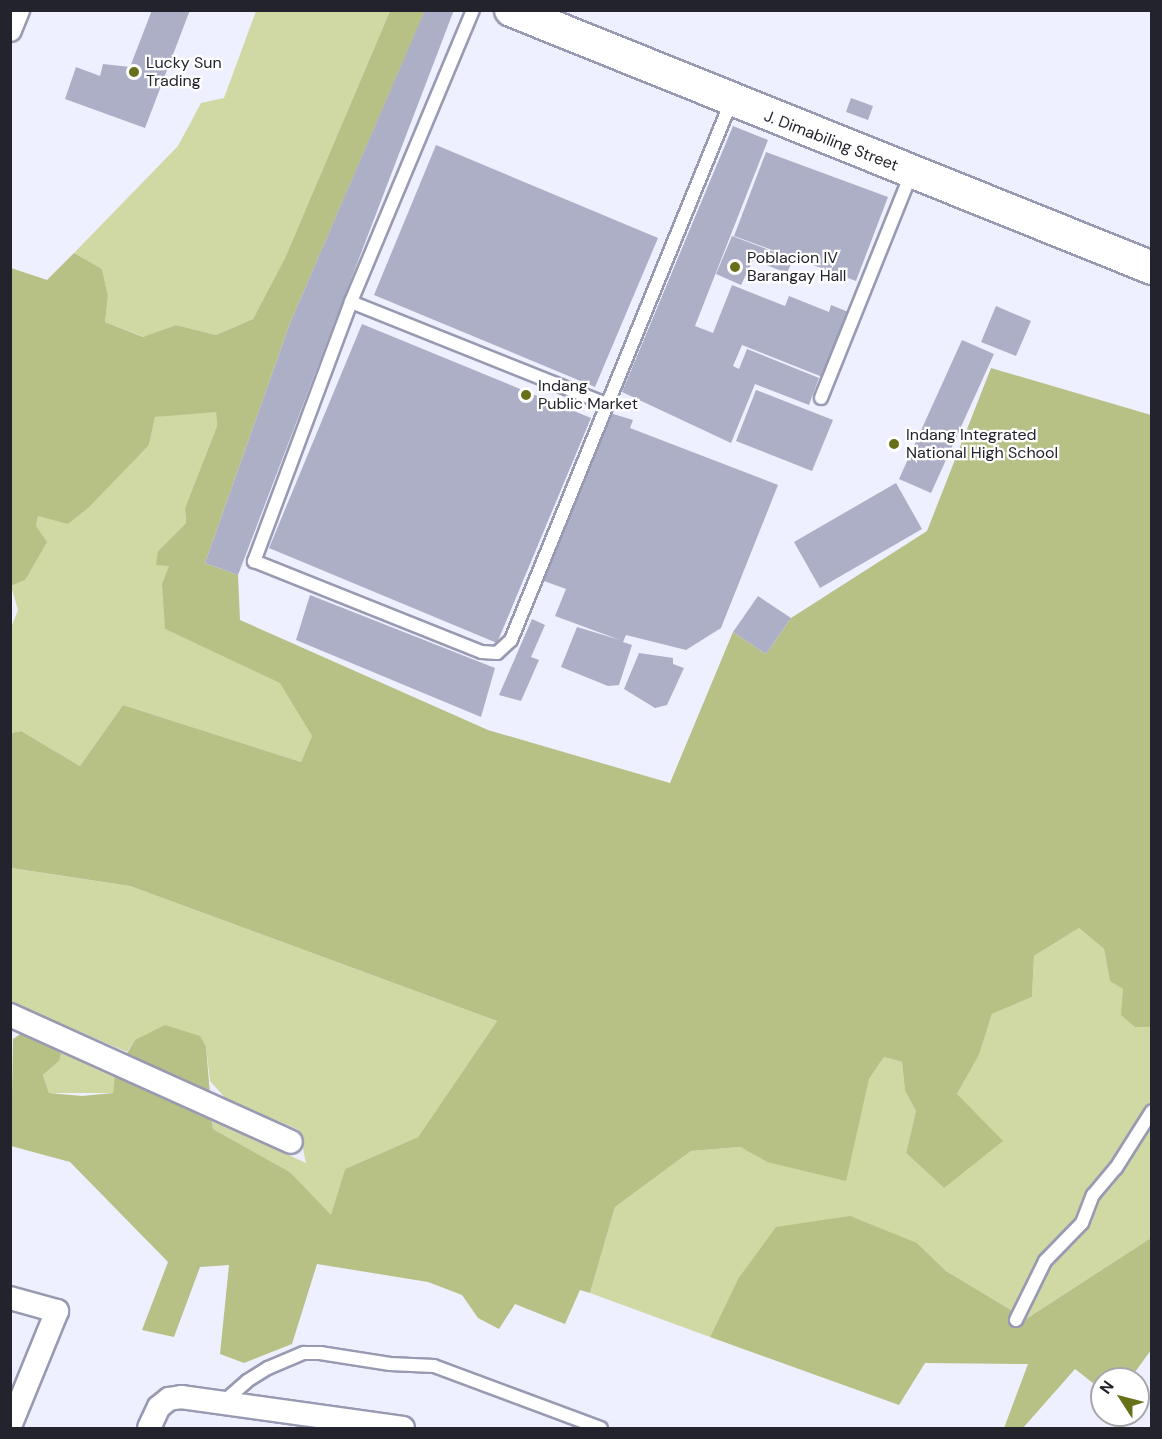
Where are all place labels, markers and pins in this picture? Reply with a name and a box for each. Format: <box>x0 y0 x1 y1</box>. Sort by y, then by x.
place label: Lucky Sun Trading <box>146 53 222 91</box>
marker: Lucky Sun Trading <box>127 65 141 79</box>
place label: Poblacion IV Barangay Hall <box>747 248 846 286</box>
marker: Poblacion IV Barangay Hall <box>728 260 742 274</box>
place label: Indang Public Market <box>538 376 638 414</box>
marker: Indang Public Market <box>519 388 533 402</box>
place label: Indang Integrated National High School <box>906 425 1058 463</box>
marker: Indang Integrated National High School <box>887 437 901 451</box>

